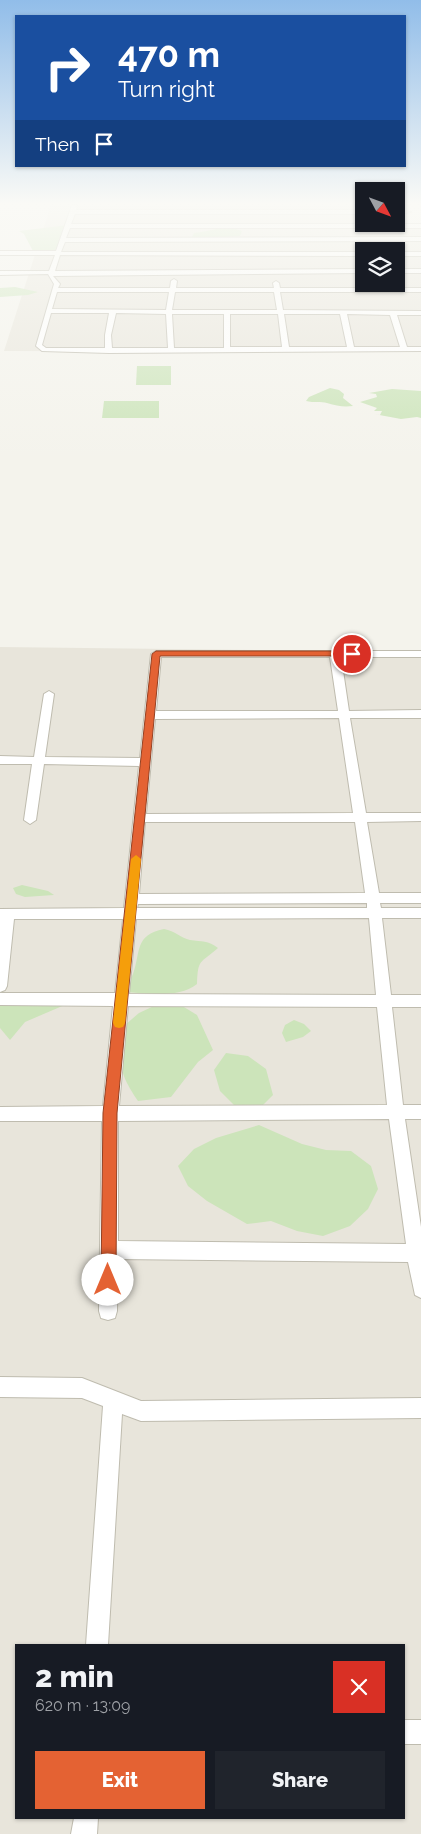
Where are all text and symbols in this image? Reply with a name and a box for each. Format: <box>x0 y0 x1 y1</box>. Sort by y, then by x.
text: 470 m <box>118 34 220 75</box>
icon: right <box>35 35 100 100</box>
text: Turn right <box>118 76 215 102</box>
icon: arrive <box>90 130 118 158</box>
text: Then <box>35 133 80 155</box>
north arrow <box>355 182 405 232</box>
map controls <box>355 182 405 292</box>
button: layers <box>355 242 405 292</box>
pin <box>331 633 373 675</box>
icon: arrive <box>338 640 366 668</box>
position arrow <box>81 1253 133 1305</box>
text: 2 min <box>35 1659 114 1694</box>
button: close <box>333 1661 385 1713</box>
text: 620 m · 13:09 <box>35 1696 130 1715</box>
button: Exit <box>35 1751 205 1809</box>
button: Share <box>215 1751 385 1809</box>

